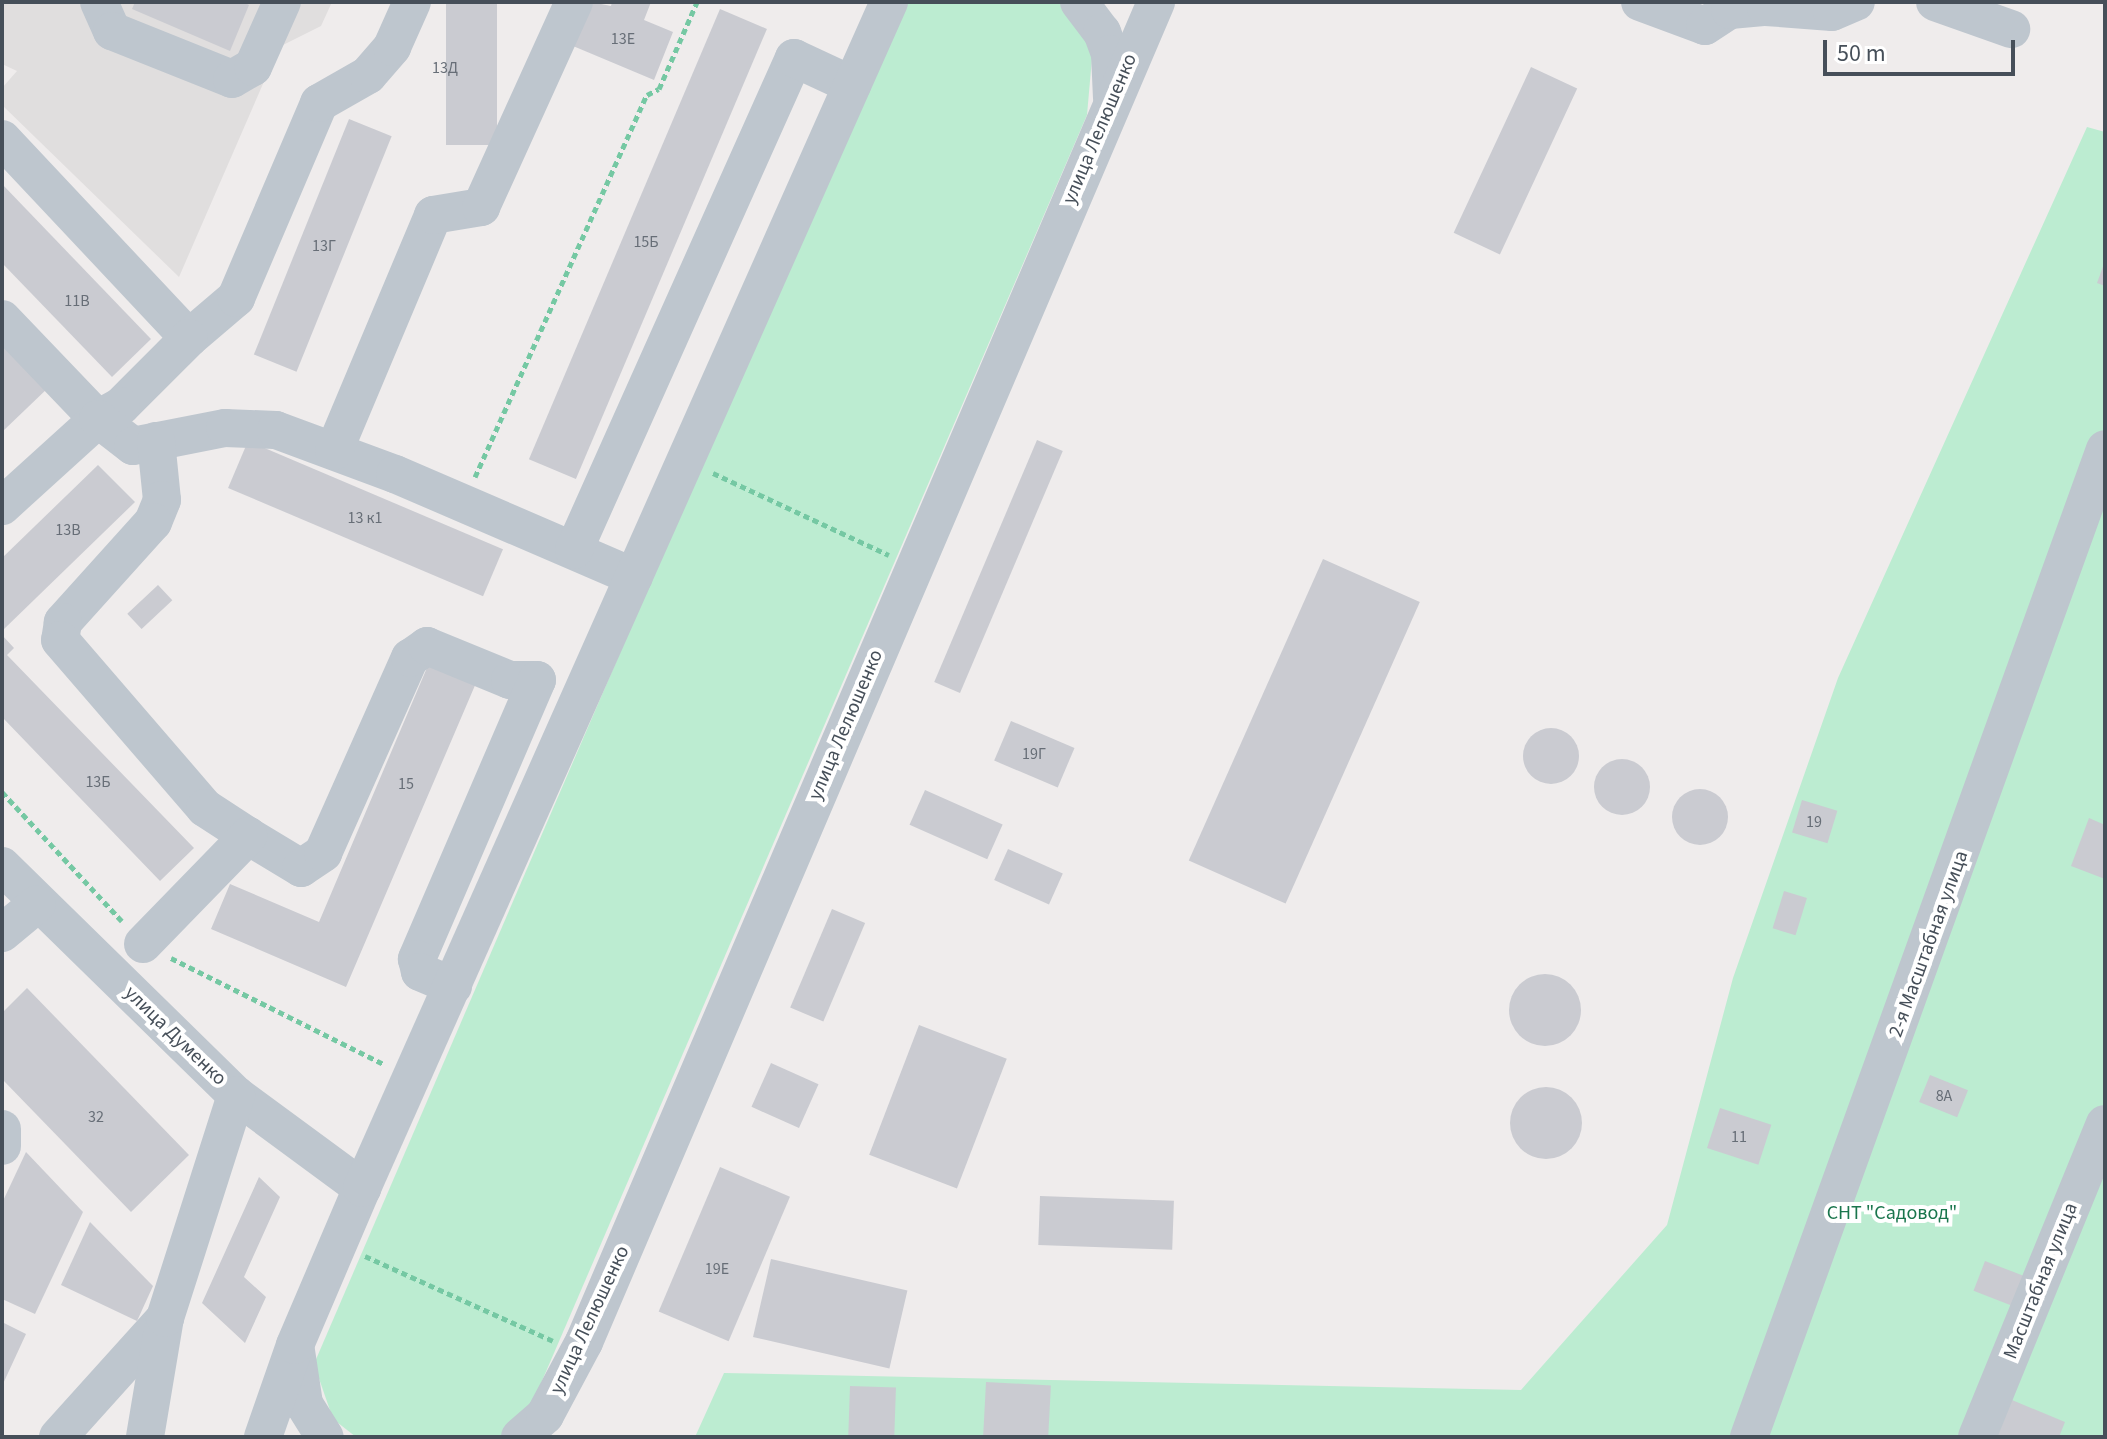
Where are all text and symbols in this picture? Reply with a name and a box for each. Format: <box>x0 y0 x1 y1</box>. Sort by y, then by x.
scale bar <box>1827 24 2019 74</box>
house number: 13Е <box>611 29 635 49</box>
text: 50 m <box>1837 36 1886 71</box>
street label: улица Лелюшенко <box>1058 50 1142 208</box>
house number: 13Д <box>432 58 458 78</box>
house number: 15Б <box>633 232 659 252</box>
house number: 13Г <box>312 236 336 256</box>
house number: 11В <box>64 291 90 311</box>
house number: 13 к1 <box>348 508 382 528</box>
house number: 13В <box>55 520 81 540</box>
street label: улица Лелюшенко <box>804 646 888 804</box>
house number: 19Г <box>1022 744 1046 764</box>
house number: 13Б <box>85 772 111 792</box>
house number: 15 <box>398 774 414 794</box>
house number: 19 <box>1806 812 1822 832</box>
street label: 2-я Масштабная улица <box>1884 847 1974 1041</box>
street label: улица Думенко <box>119 981 231 1091</box>
house number: 8А <box>1936 1086 1952 1106</box>
house number: 32 <box>88 1107 104 1127</box>
house number: 11 <box>1731 1127 1747 1147</box>
street label: Масштабная улица <box>1999 1199 2083 1363</box>
park label: СНТ "Садовод" <box>1827 1201 1957 1225</box>
street label: улица Лелюшенко <box>545 1242 635 1398</box>
house number: 19Е <box>705 1259 729 1279</box>

